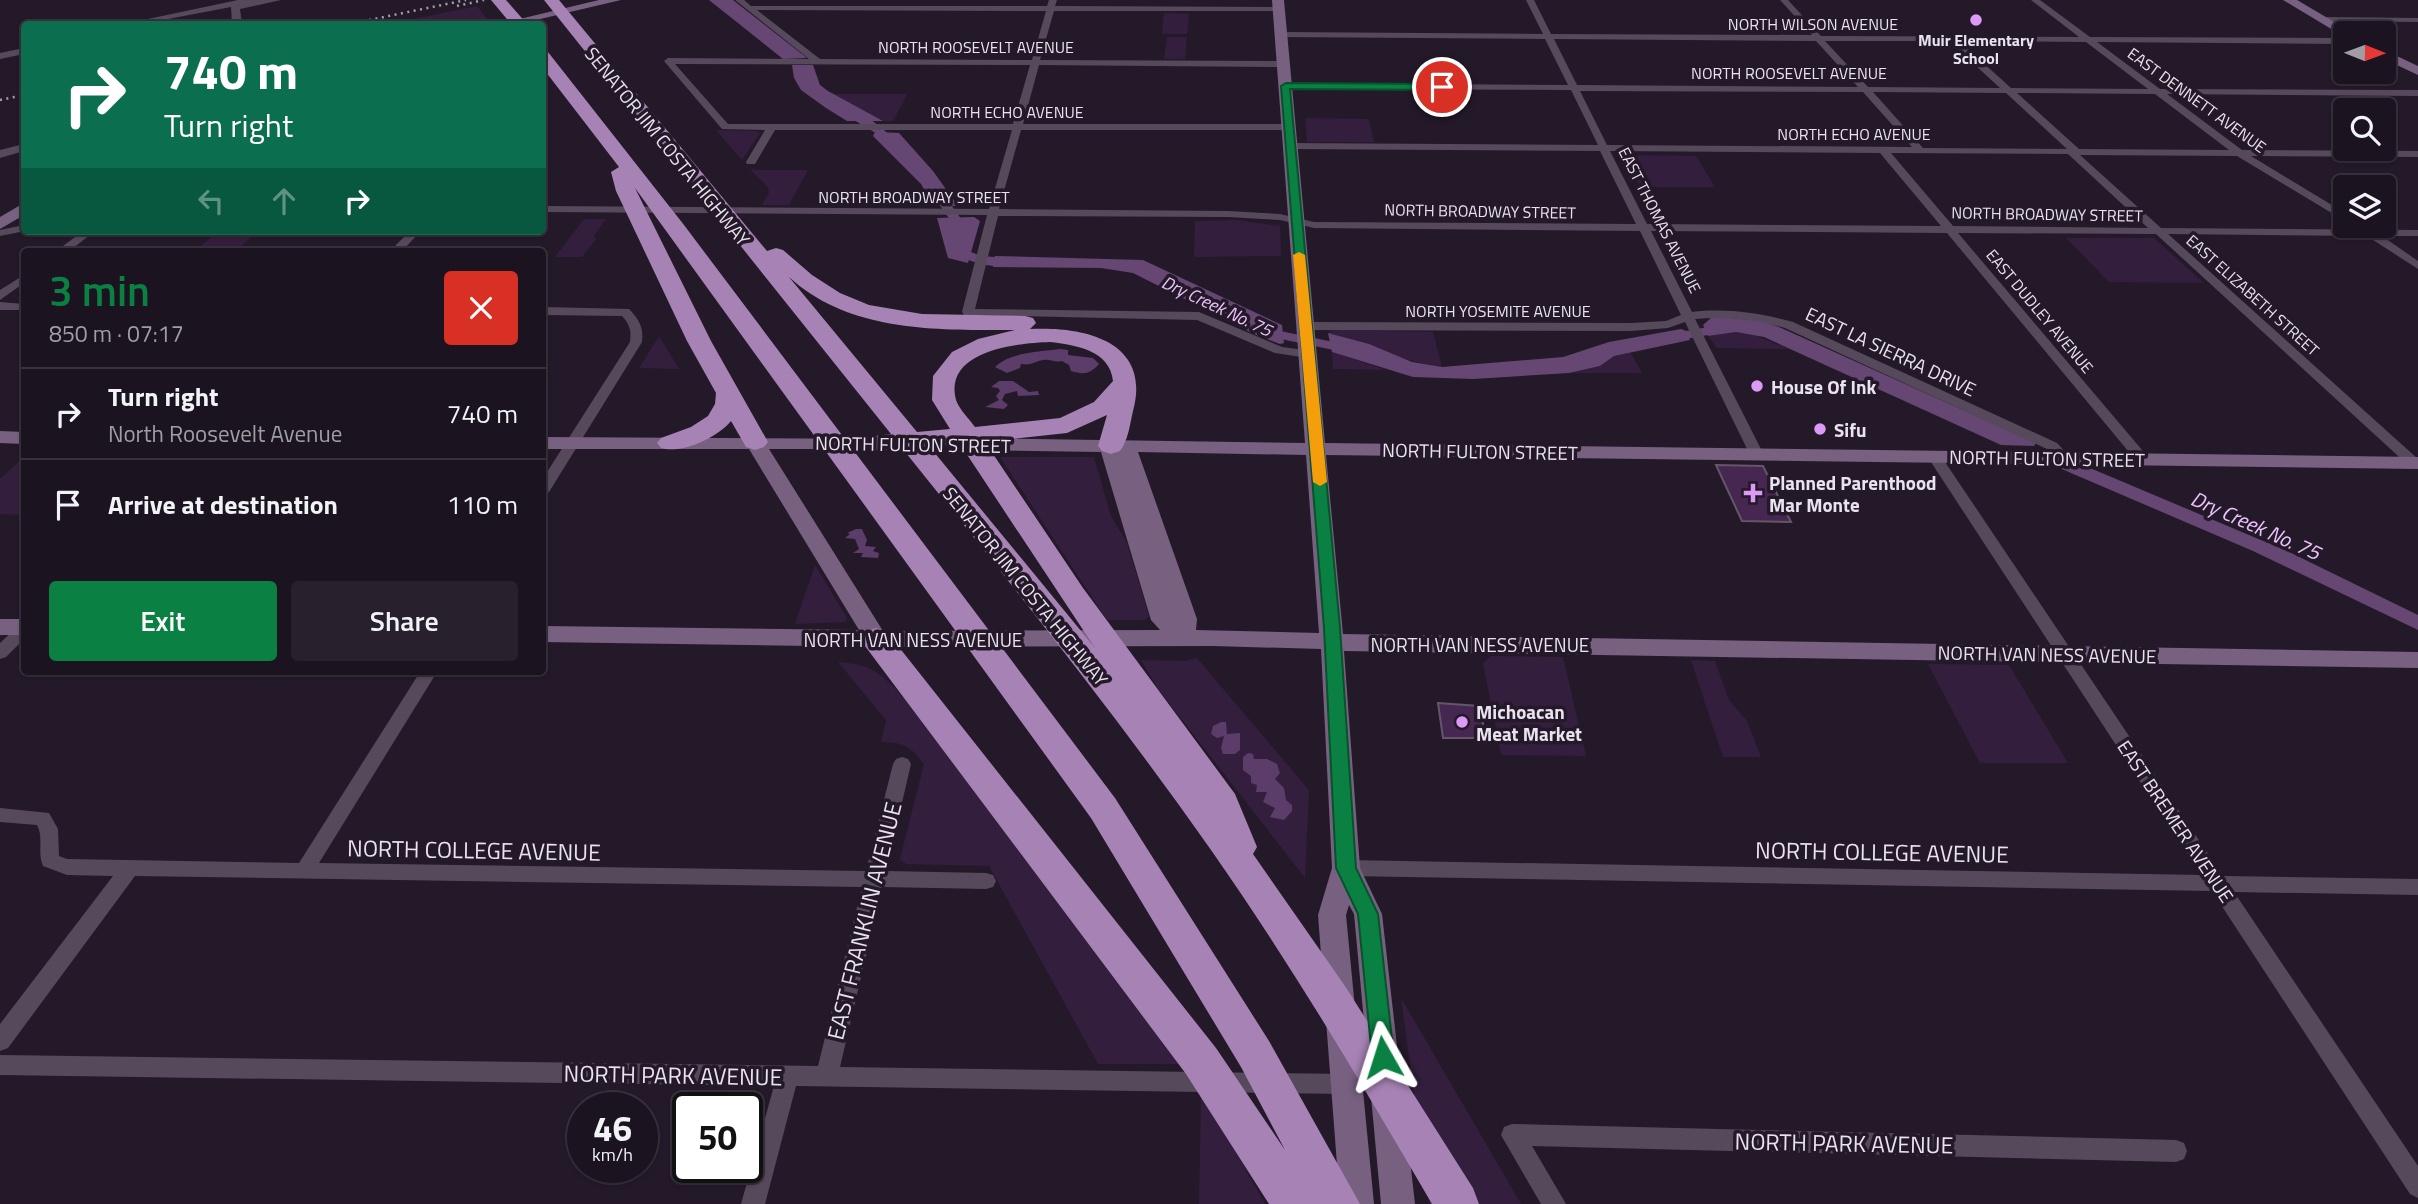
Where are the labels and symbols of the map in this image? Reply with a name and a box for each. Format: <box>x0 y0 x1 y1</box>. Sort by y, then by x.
street label: NORTH WILSON AVENUE <box>1728 12 1898 36</box>
marker: Muir Elementary School <box>1968 12 1984 28</box>
north arrow <box>2333 21 2396 84</box>
place label: Muir Elementary School <box>1918 28 2034 70</box>
street label: NORTH ROOSEVELT AVENUE <box>878 35 1074 59</box>
street label: SENATOR JIM COSTA HIGHWAY <box>578 40 758 253</box>
street label: EAST DENNETT AVENUE <box>2123 41 2271 159</box>
pin <box>1412 57 1472 117</box>
street label: NORTH ROOSEVELT AVENUE <box>1691 61 1887 85</box>
street label: NORTH ECHO AVENUE <box>930 100 1084 124</box>
street label: NORTH ECHO AVENUE <box>1777 122 1931 146</box>
street label: EAST THOMAS AVENUE <box>1613 143 1707 297</box>
street label: NORTH BROADWAY STREET <box>818 185 1010 209</box>
street label: NORTH BROADWAY STREET <box>1384 197 1577 225</box>
street label: NORTH BROADWAY STREET <box>1951 200 2144 228</box>
street label: EAST ELIZABETH STREET <box>2181 229 2325 362</box>
street label: EAST DUDLEY AVENUE <box>1981 244 2099 378</box>
water label: Dry Creek No. 75 <box>1157 269 1278 344</box>
street label: NORTH YOSEMITE AVENUE <box>1405 299 1591 323</box>
street label: EAST LA SIERRA DRIVE <box>1801 299 1981 403</box>
place label: House Of Ink <box>1771 372 1876 401</box>
marker: House Of Ink <box>1749 378 1765 394</box>
place label: Sifu <box>1834 415 1867 444</box>
marker: Sifu <box>1812 421 1828 437</box>
street label: NORTH FULTON STREET <box>815 428 1011 460</box>
street label: NORTH FULTON STREET <box>1382 435 1578 467</box>
street label: NORTH FULTON STREET <box>1949 442 2145 474</box>
place label: Planned Parenthood Mar Monte <box>1769 468 1937 519</box>
street label: SENATOR JIM COSTA HIGHWAY <box>936 480 1116 693</box>
water label: Dry Creek No. 75 <box>2186 482 2328 569</box>
marker: Planned Parenthood Mar Monte <box>1743 483 1763 503</box>
street label: NORTH VAN NESS AVENUE <box>804 625 1022 654</box>
street label: NORTH VAN NESS AVENUE <box>1371 630 1589 659</box>
street label: NORTH VAN NESS AVENUE <box>1937 638 2157 670</box>
place label: Michoacan Meat Market <box>1476 697 1582 748</box>
marker: Michoacan Meat Market <box>1454 714 1470 730</box>
street label: EAST BREMER AVENUE <box>2111 734 2241 908</box>
street label: EAST FRANKLIN AVENUE <box>818 798 910 1044</box>
street label: NORTH COLLEGE AVENUE <box>347 830 601 870</box>
street label: NORTH COLLEGE AVENUE <box>1755 832 2009 872</box>
position arrow <box>1346 1020 1420 1094</box>
street label: NORTH PARK AVENUE <box>563 1056 783 1094</box>
speed limit sign: 50 <box>672 1092 763 1183</box>
street label: NORTH PARK AVENUE <box>1734 1124 1954 1162</box>

